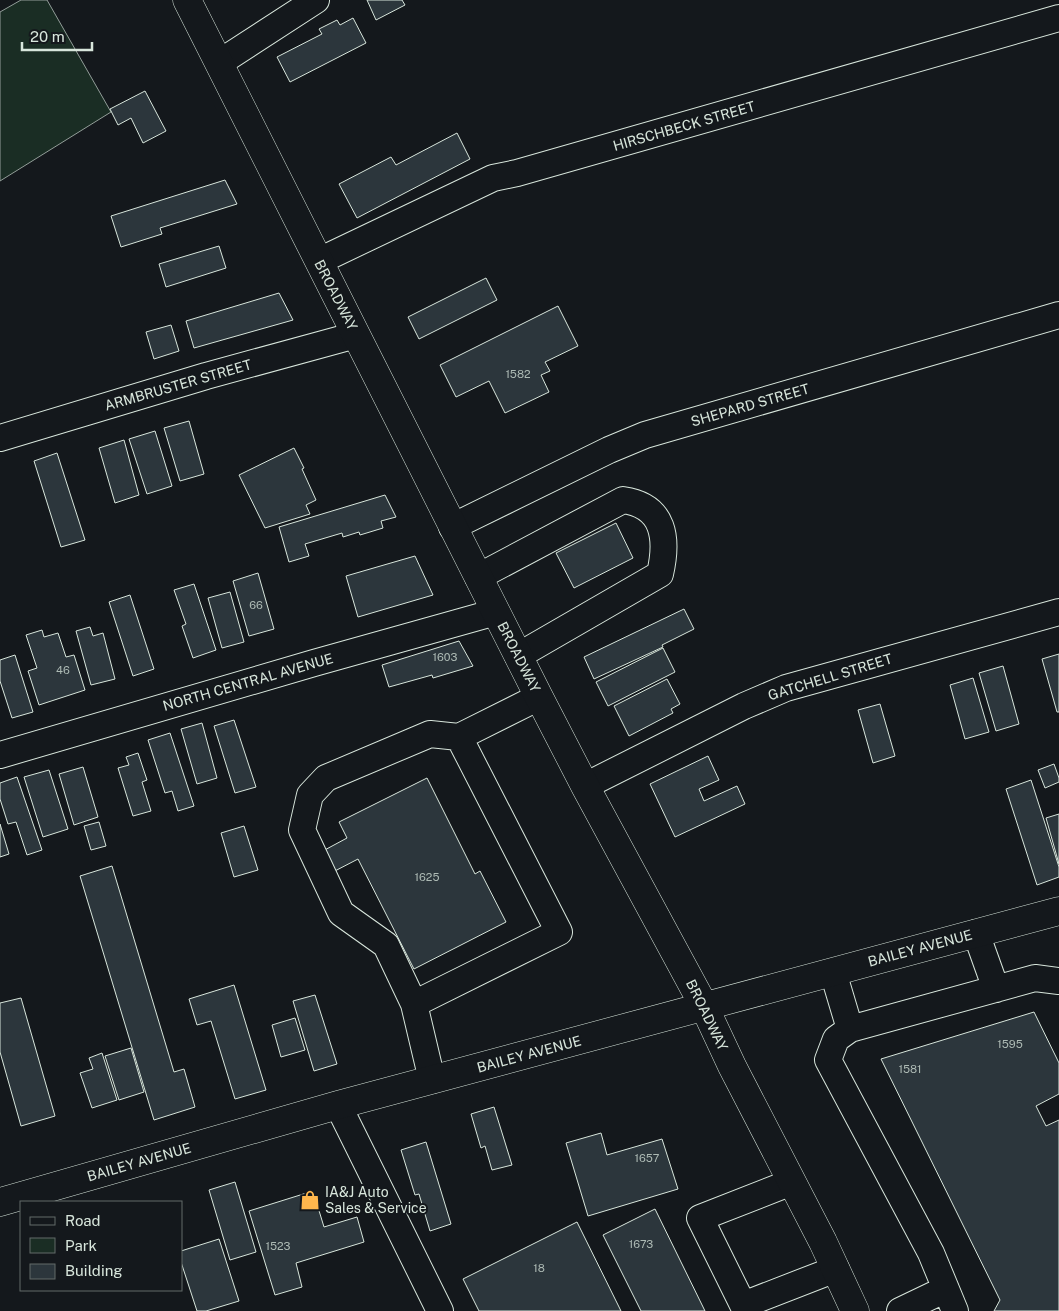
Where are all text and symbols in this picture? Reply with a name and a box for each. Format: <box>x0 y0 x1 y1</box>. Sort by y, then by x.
scale bar <box>22 20 92 52</box>
text: 20 m <box>30 28 65 45</box>
street label: HIRSCHBECK STREET <box>611 98 757 154</box>
street label: BROADWAY <box>311 257 361 333</box>
street label: ARMBRUSTER STREET <box>103 356 253 414</box>
house number: 1582 <box>505 368 531 380</box>
street label: SHEPARD STREET <box>689 380 811 430</box>
house number: 66 <box>249 599 263 611</box>
street label: BROADWAY <box>494 619 544 695</box>
street label: NORTH CENTRAL AVENUE <box>161 650 335 714</box>
house number: 1603 <box>433 651 457 663</box>
street label: GATCHELL STREET <box>766 651 894 703</box>
house number: 46 <box>56 664 70 676</box>
house number: 1625 <box>415 871 439 883</box>
street label: BAILEY AVENUE <box>866 926 974 970</box>
street label: BROADWAY <box>683 977 731 1054</box>
street label: BAILEY AVENUE <box>475 1032 583 1076</box>
house number: 1595 <box>997 1038 1023 1050</box>
house number: 1581 <box>898 1063 922 1075</box>
street label: BAILEY AVENUE <box>85 1139 193 1185</box>
house number: 1657 <box>635 1152 660 1164</box>
place label: IA&J Auto Sales & Service <box>325 1184 427 1216</box>
shop icon: IA&J Auto Sales & Service <box>299 1189 321 1211</box>
legend <box>20 1201 182 1291</box>
text: Road <box>65 1212 101 1229</box>
text: Park <box>65 1237 97 1254</box>
house number: 1673 <box>629 1238 653 1250</box>
house number: 1523 <box>265 1240 291 1252</box>
text: Building <box>65 1262 123 1279</box>
house number: 18 <box>533 1262 545 1274</box>

